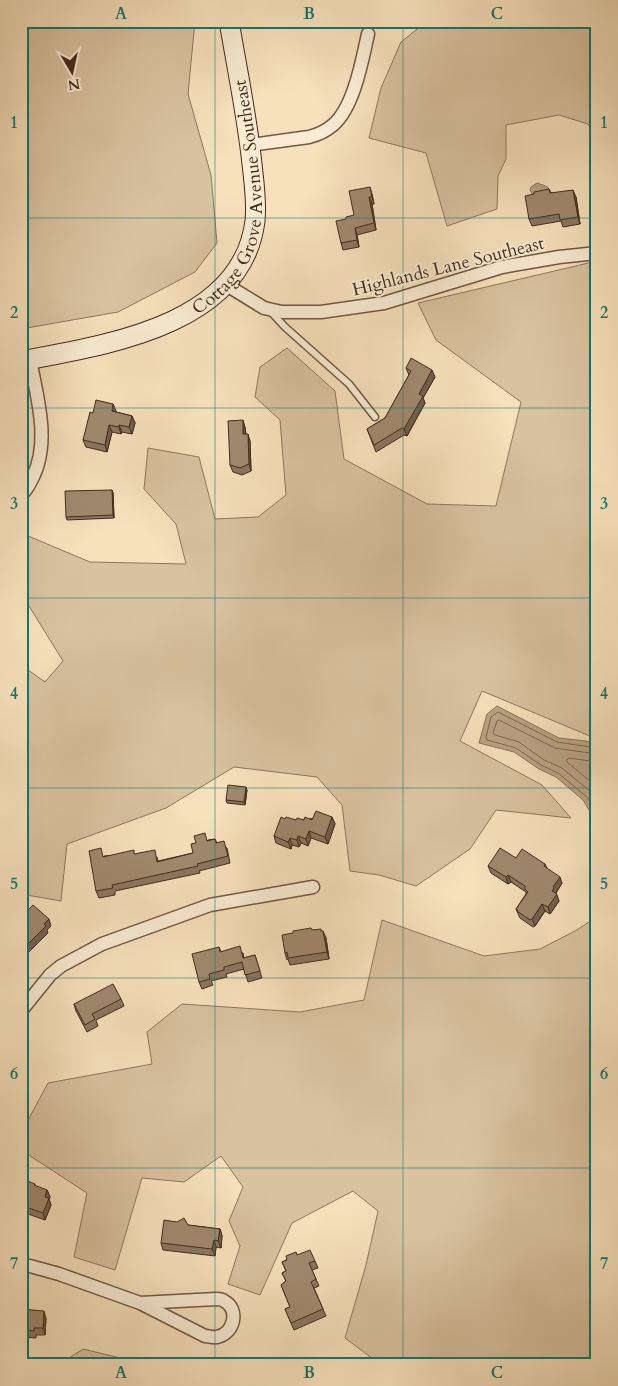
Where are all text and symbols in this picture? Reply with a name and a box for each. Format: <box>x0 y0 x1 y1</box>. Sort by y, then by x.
text: A <box>115 3 127 25</box>
text: B <box>303 3 315 25</box>
text: C <box>491 3 503 25</box>
north arrow <box>48 48 98 98</box>
text: N <box>66 74 81 95</box>
street label: Cottage Grove Avenue Southeast <box>187 78 269 320</box>
text: 1 <box>10 112 18 134</box>
text: 1 <box>600 112 608 134</box>
street label: Highlands Lane Southeast <box>350 230 547 302</box>
text: 2 <box>10 302 18 324</box>
text: 2 <box>600 302 608 324</box>
text: 3 <box>10 493 18 515</box>
text: 3 <box>600 493 608 515</box>
text: 4 <box>10 683 18 705</box>
text: 4 <box>600 683 608 705</box>
text: 5 <box>10 873 18 895</box>
text: 5 <box>600 873 608 895</box>
text: 6 <box>10 1063 18 1085</box>
text: 6 <box>600 1063 608 1085</box>
text: 7 <box>10 1253 18 1275</box>
text: 7 <box>600 1253 608 1275</box>
text: A <box>115 1362 127 1384</box>
text: B <box>303 1362 315 1384</box>
text: C <box>491 1362 503 1384</box>

